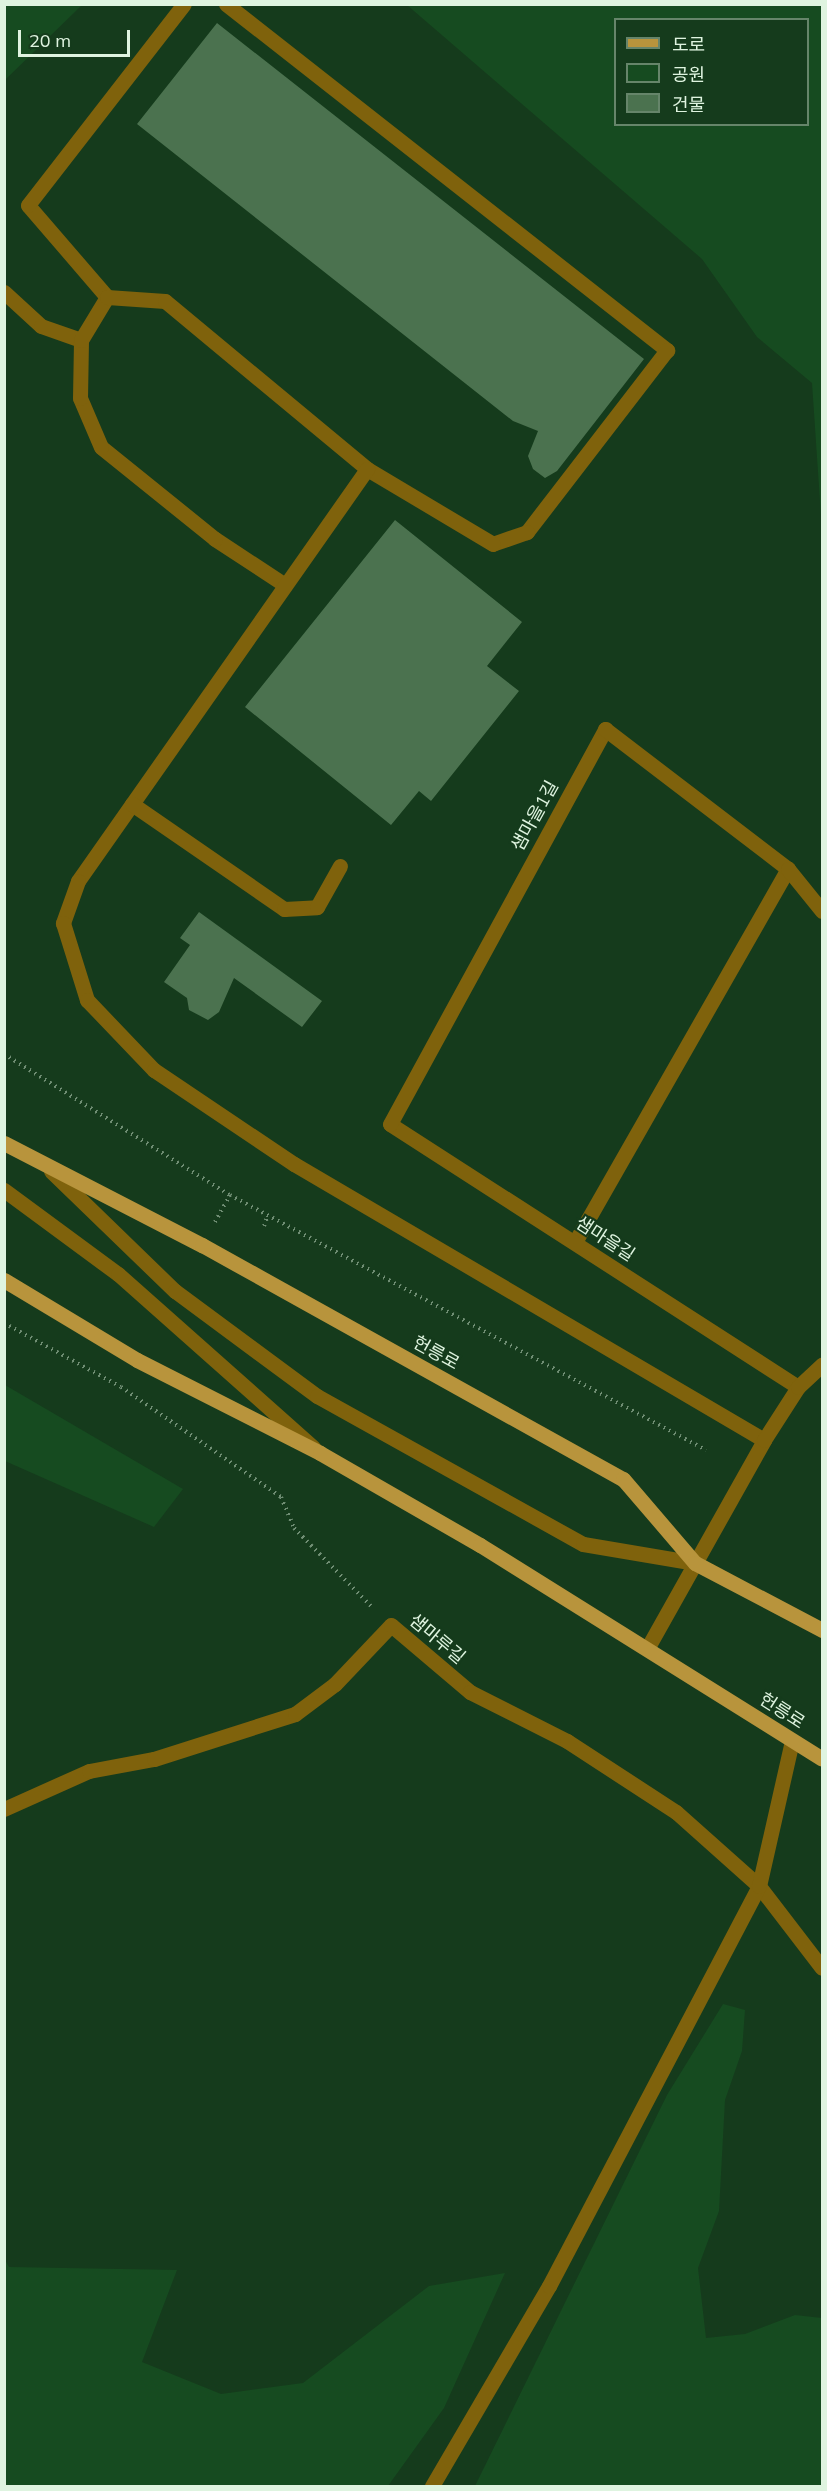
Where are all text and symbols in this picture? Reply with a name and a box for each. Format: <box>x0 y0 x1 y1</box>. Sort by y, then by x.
scale bar <box>21 18 134 56</box>
legend <box>614 18 809 126</box>
text: 20 m <box>29 29 71 52</box>
text: 도로 <box>672 33 705 56</box>
text: 공원 <box>672 63 705 86</box>
text: 건물 <box>672 93 705 116</box>
street label: 샘마을1길 <box>507 777 563 855</box>
street label: 샘마을길 <box>571 1212 639 1266</box>
street label: 헌릉로 <box>409 1332 463 1374</box>
street label: 샘마루길 <box>405 1609 469 1669</box>
street label: 헌릉로 <box>755 1688 809 1734</box>

